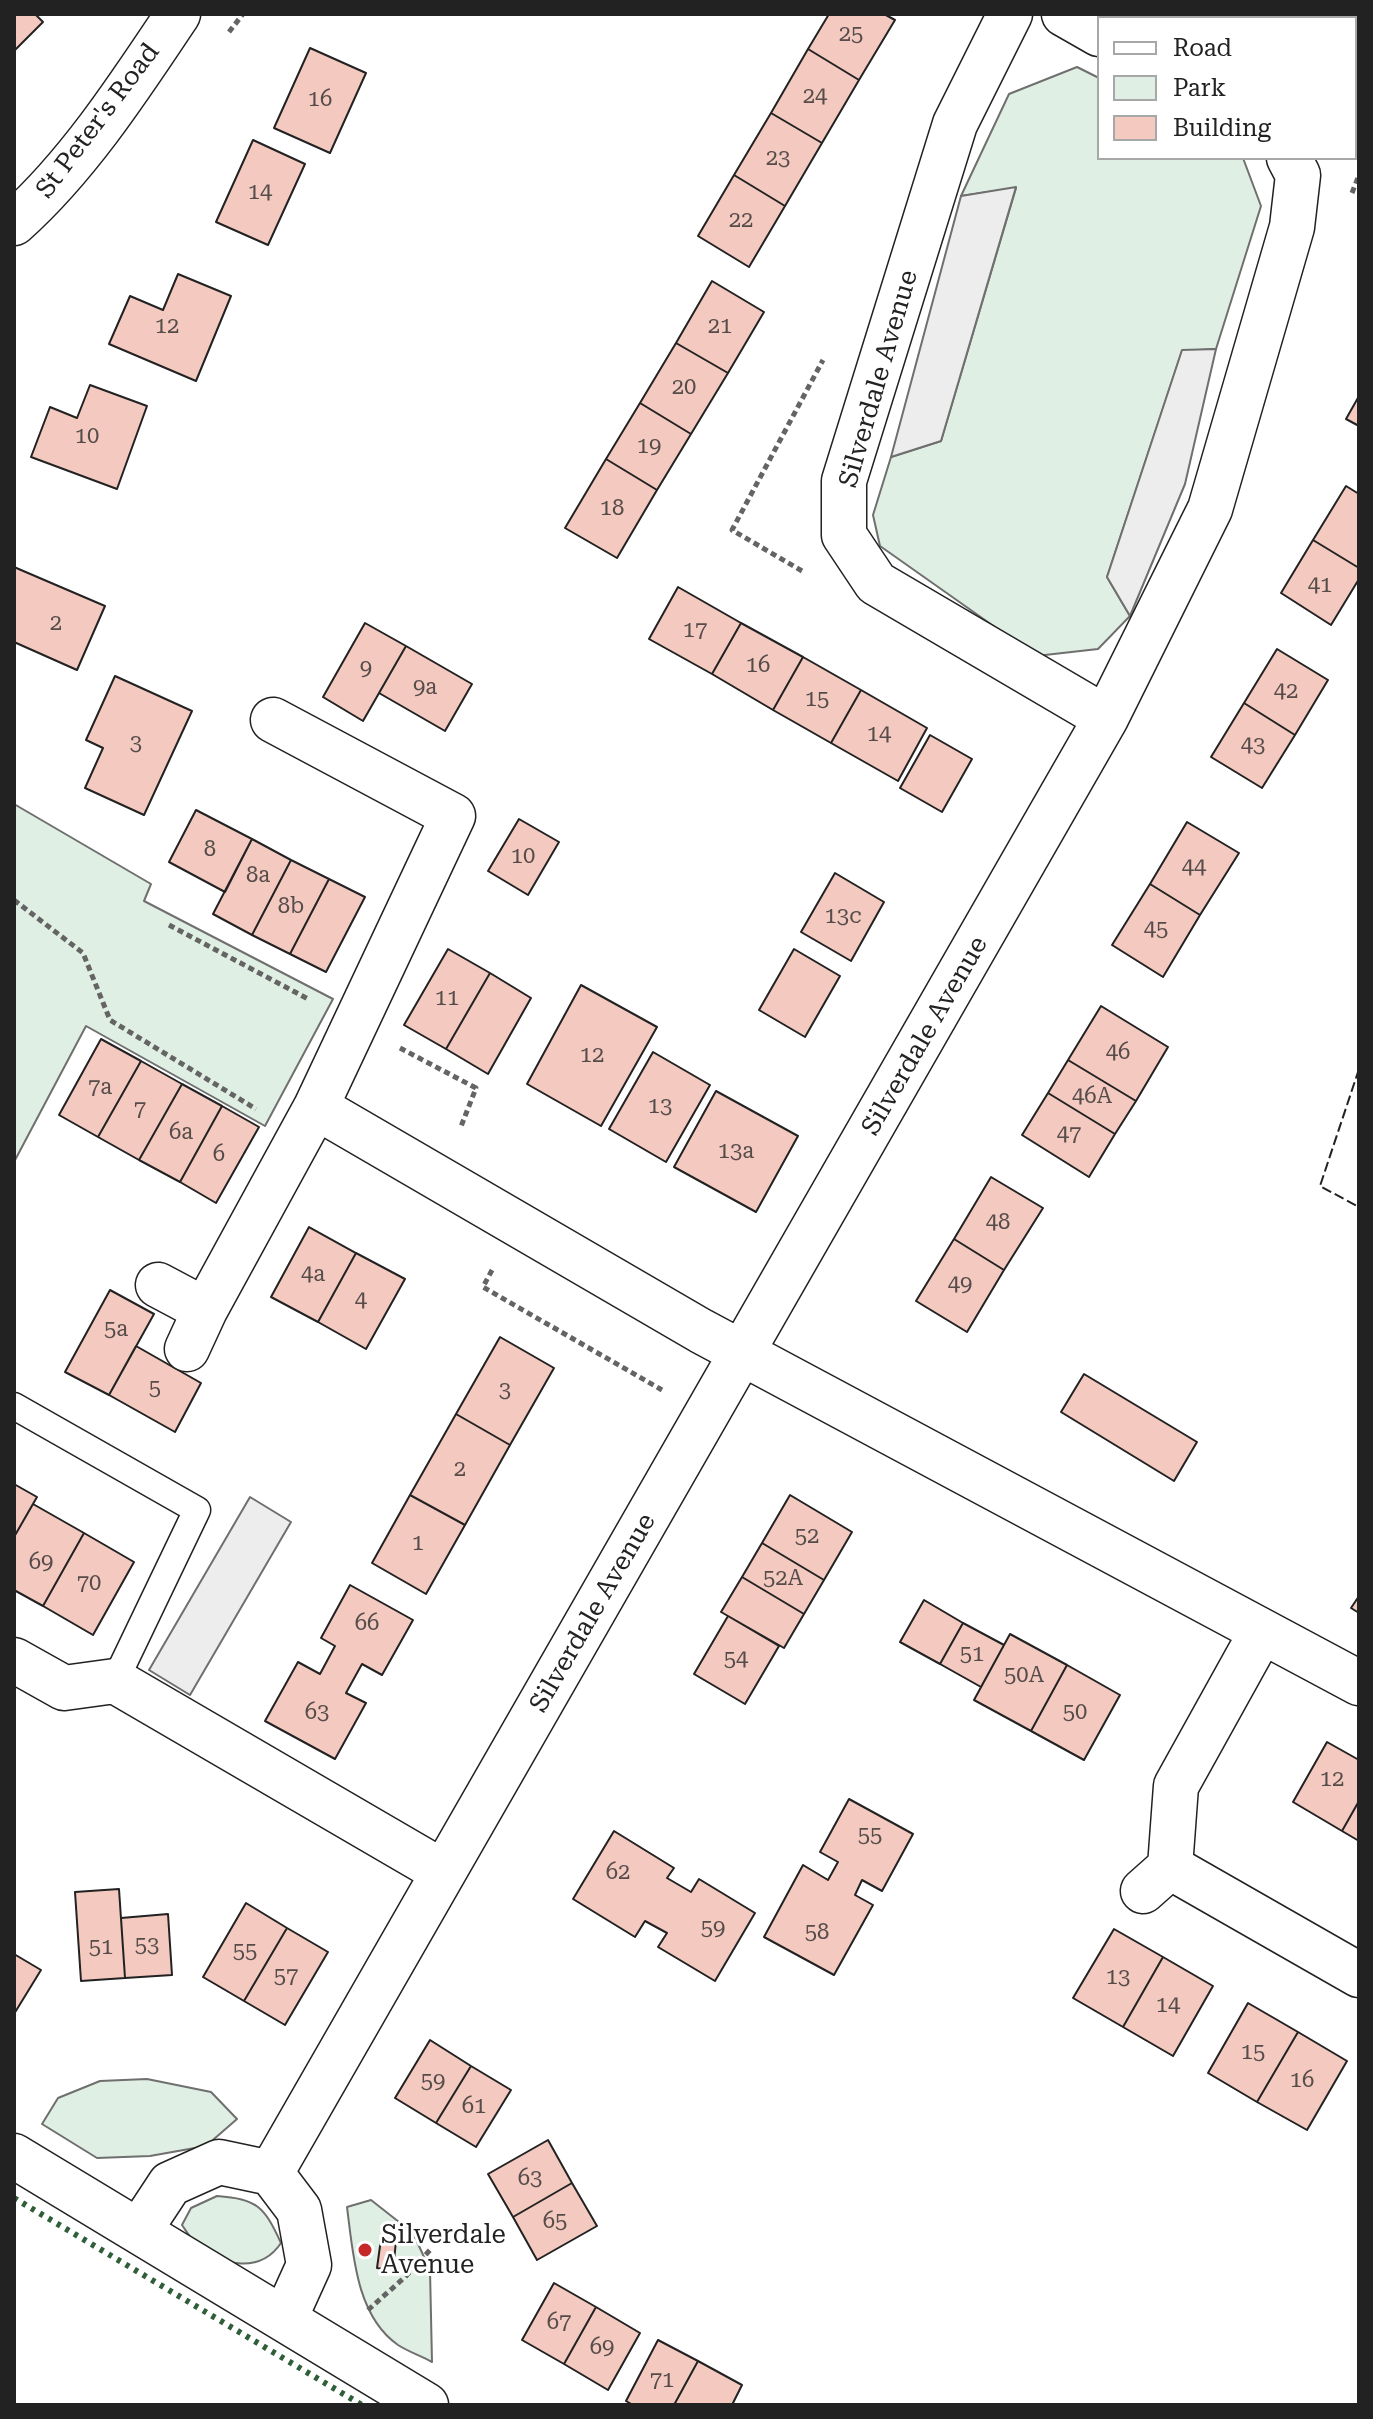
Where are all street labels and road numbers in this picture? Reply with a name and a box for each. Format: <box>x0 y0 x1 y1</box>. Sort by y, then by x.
street label: St Peter's Road <box>30 37 166 205</box>
street label: Silverdale Avenue <box>833 267 925 491</box>
street label: Silverdale Avenue <box>855 931 995 1141</box>
street label: Silverdale Avenue <box>523 1508 663 1718</box>

